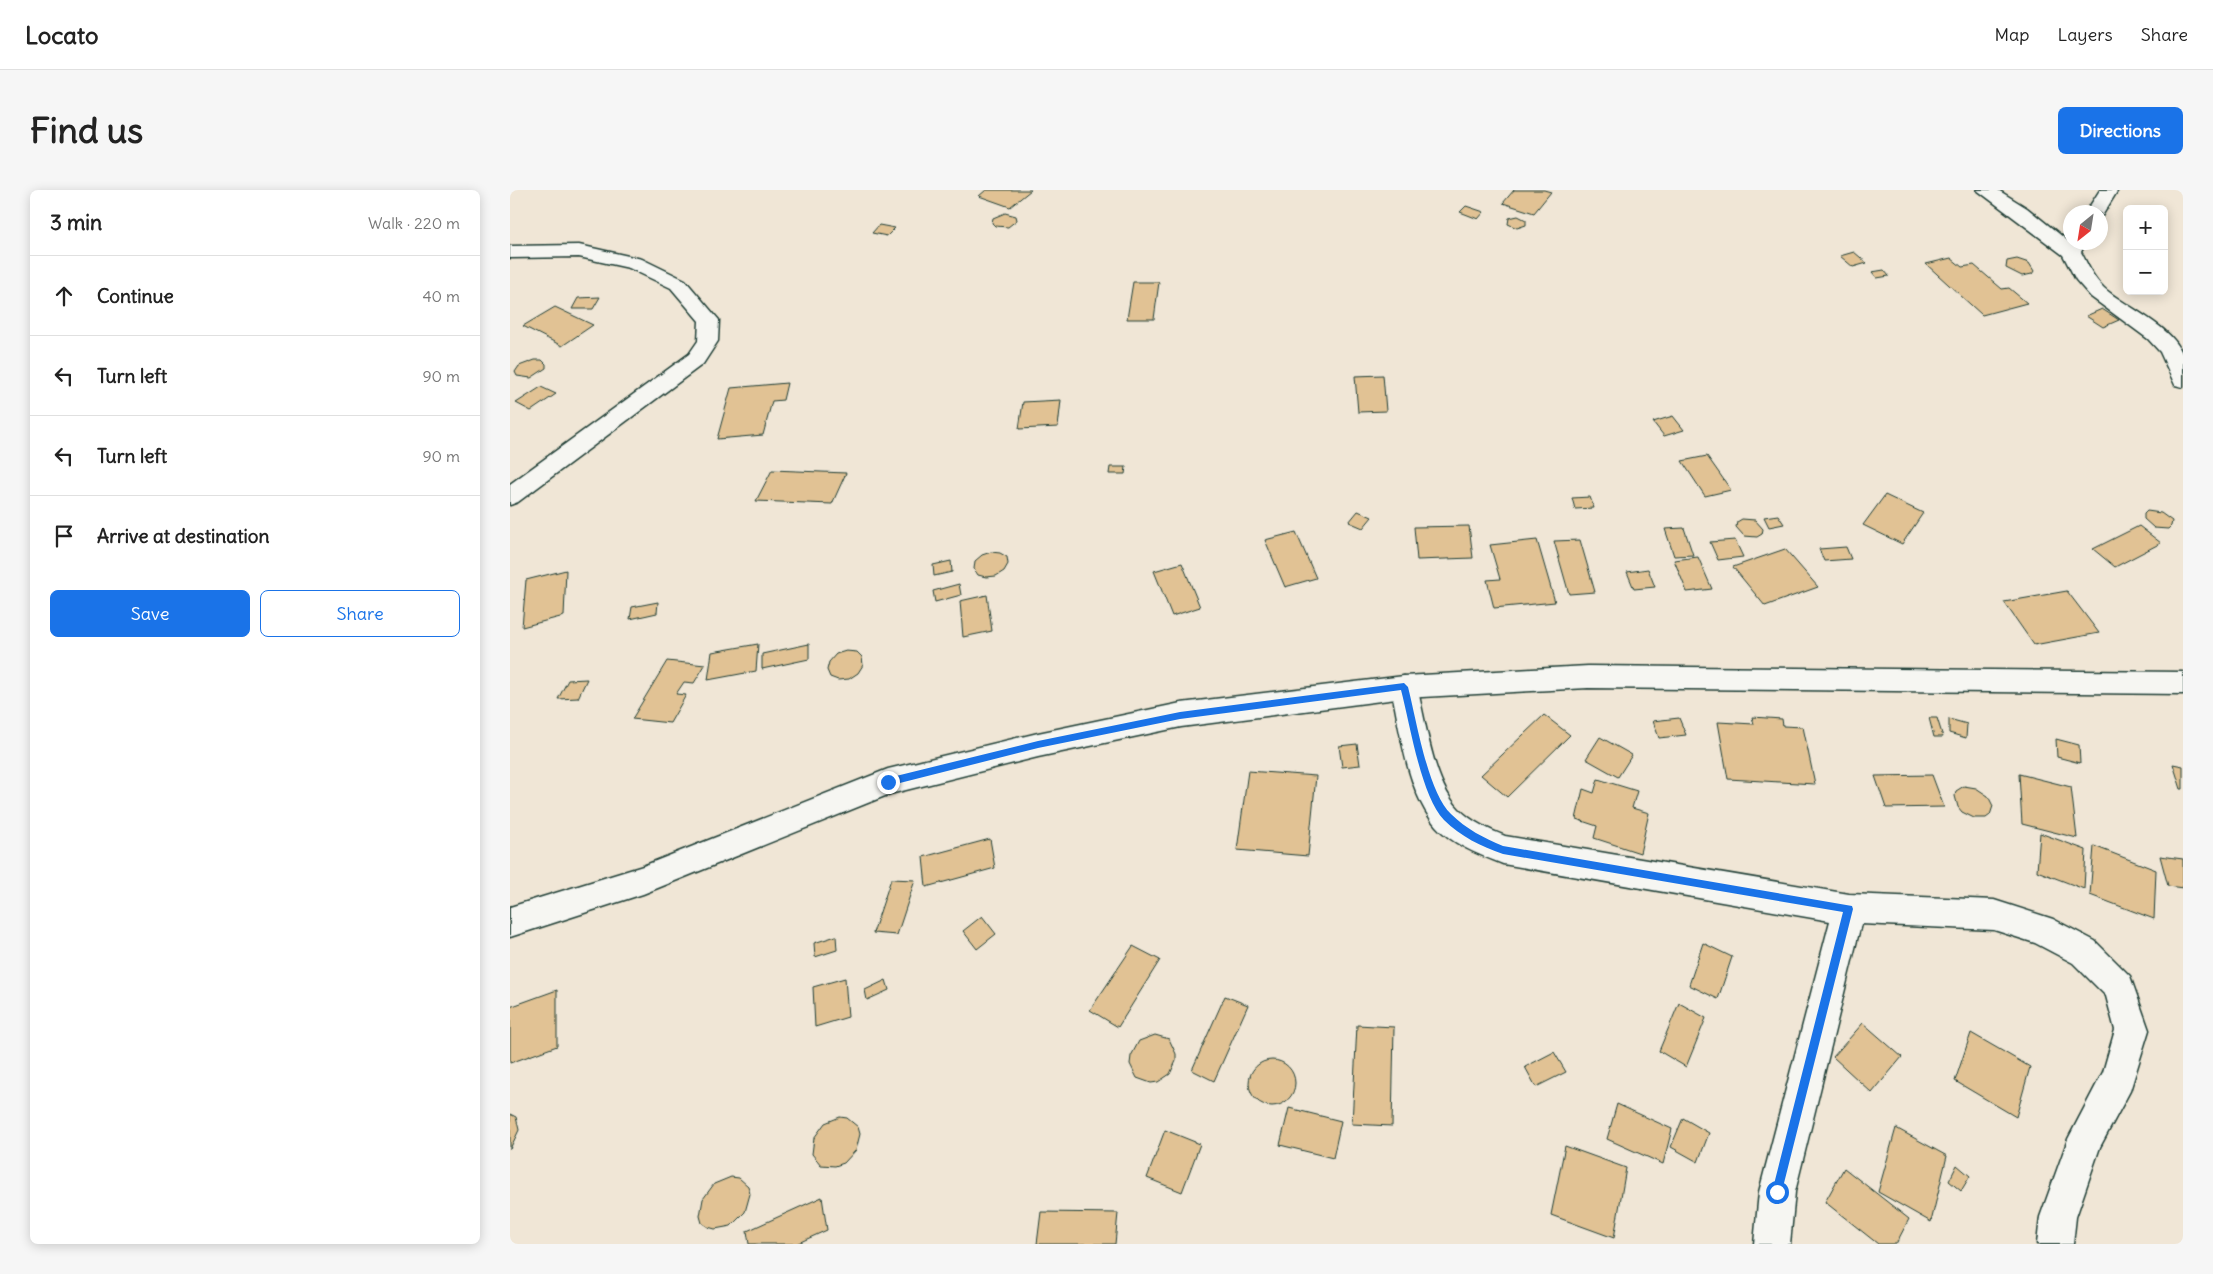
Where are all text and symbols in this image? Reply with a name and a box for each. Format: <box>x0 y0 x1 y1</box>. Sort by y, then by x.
text: Locato <box>25 20 99 50</box>
text: Map <box>1994 23 2029 46</box>
text: Layers <box>2057 23 2113 46</box>
text: Share <box>2141 23 2188 46</box>
button: Directions <box>2058 107 2183 154</box>
text: Find us <box>30 108 143 152</box>
north arrow <box>2063 205 2108 250</box>
map controls <box>2123 205 2168 295</box>
button: + <box>2123 205 2168 250</box>
text: 3 min <box>50 209 102 236</box>
text: Walk · 220 m <box>368 213 460 233</box>
button: − <box>2123 250 2168 295</box>
icon: ahead <box>50 282 78 310</box>
text: Continue <box>97 284 174 308</box>
text: 40 m <box>422 286 460 306</box>
icon: left <box>50 362 78 390</box>
text: Turn left <box>97 364 167 388</box>
text: 90 m <box>422 366 460 386</box>
icon: left <box>50 442 78 470</box>
text: Turn left <box>97 444 167 468</box>
text: 90 m <box>422 446 460 466</box>
icon: arrive <box>50 522 78 550</box>
text: Arrive at destination <box>97 524 270 548</box>
button: Save <box>50 590 250 637</box>
button: Share <box>260 590 460 637</box>
route end <box>877 771 900 794</box>
route start <box>1766 1181 1789 1204</box>

